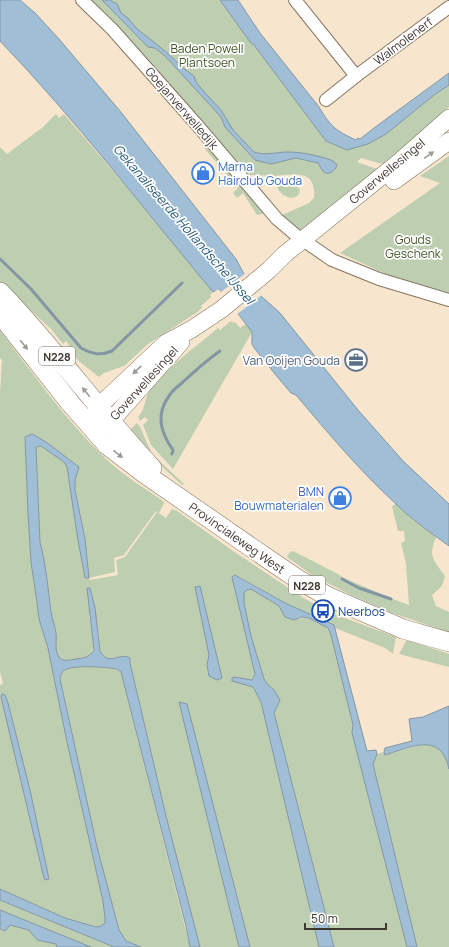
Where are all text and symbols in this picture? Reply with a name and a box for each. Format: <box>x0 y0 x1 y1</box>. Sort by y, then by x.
street label: Walmolenerf <box>370 13 437 69</box>
park label: Baden Powell Plantsoen <box>170 40 244 71</box>
street label: Goejanverwelledijk <box>141 63 223 154</box>
street label: Goverwellesingel <box>345 134 429 208</box>
water label: Gekanaliseerde Hollandsche IJssel <box>109 140 260 309</box>
one-way arrow <box>423 151 434 159</box>
place label: Marna Hairclub Gouda <box>218 158 302 189</box>
shop icon: Marna Hairclub Gouda <box>190 160 216 186</box>
park label: Gouds Geschenk <box>385 231 442 262</box>
one-way arrow <box>20 339 29 350</box>
street label: Goverwellesingel <box>106 342 182 424</box>
road number: N228 <box>39 347 75 365</box>
office icon: Van Ooijen Gouda <box>343 347 369 373</box>
place label: Van Ooijen Gouda <box>243 352 340 369</box>
one-way arrow <box>132 365 142 375</box>
one-way arrow <box>81 386 90 397</box>
one-way arrow <box>112 449 123 458</box>
place label: BMN Bouwmaterialen <box>234 483 324 514</box>
shop icon: BMN Bouwmaterialen <box>327 485 353 511</box>
street label: Provincialeweg West <box>185 498 289 578</box>
road number: N228 <box>289 576 325 594</box>
bus stop icon: Neerbos <box>310 598 336 624</box>
place label: Neerbos <box>338 603 385 620</box>
scale bar <box>305 905 386 931</box>
text: 50 m <box>311 910 338 927</box>

